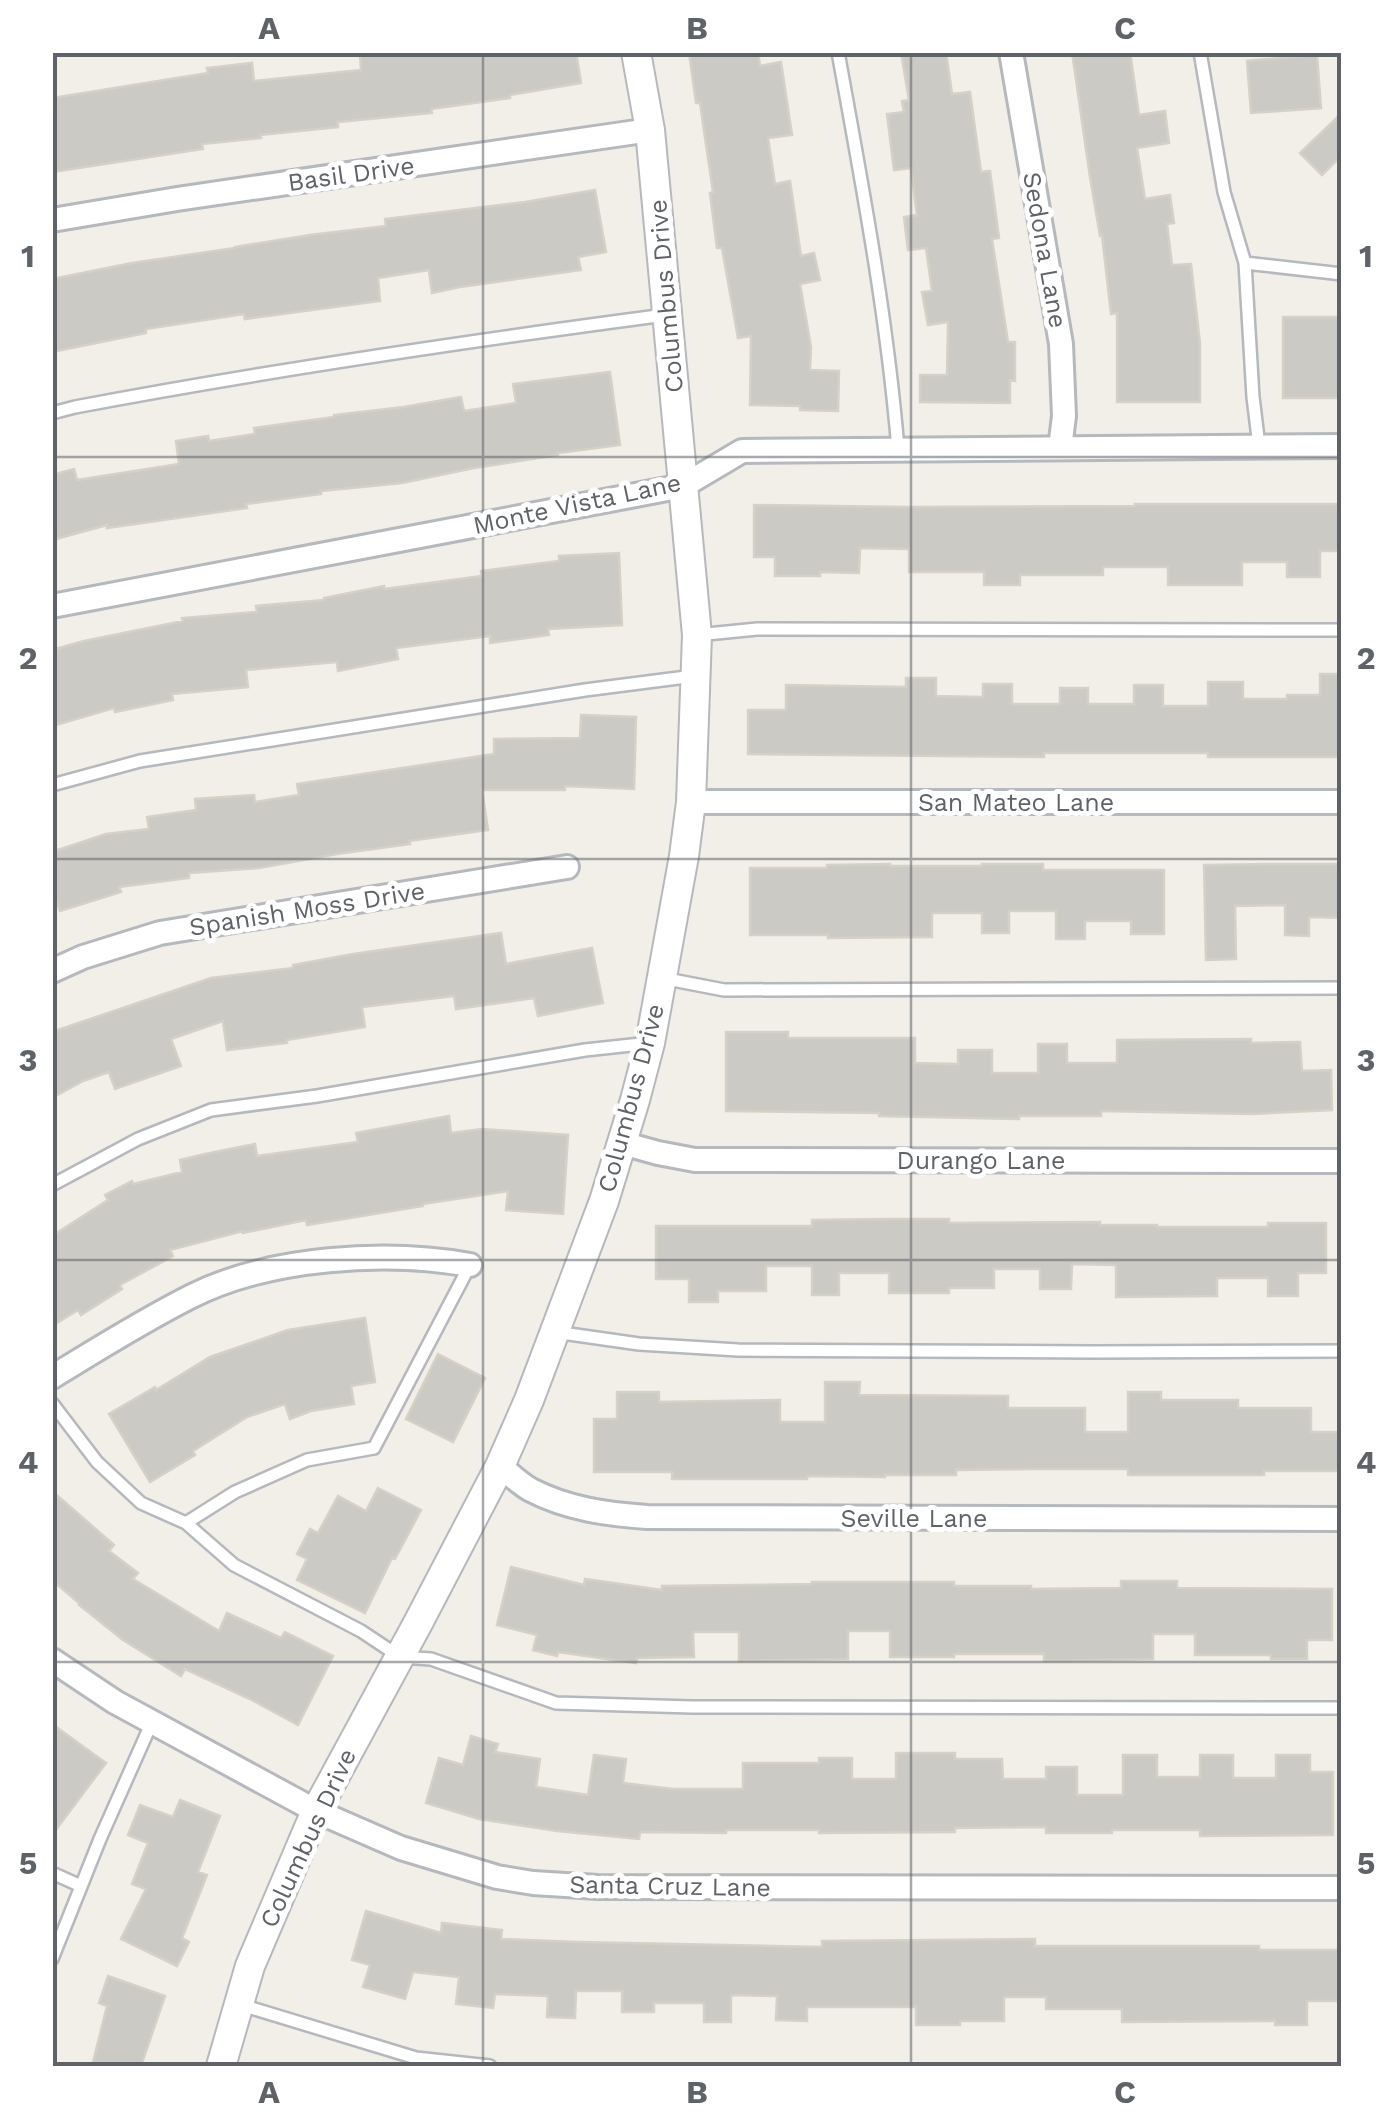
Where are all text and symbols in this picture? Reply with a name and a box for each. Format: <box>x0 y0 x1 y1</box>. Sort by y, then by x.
text: A <box>258 9 280 47</box>
text: B <box>686 9 708 47</box>
text: C <box>1114 9 1136 47</box>
street label: Basil Drive <box>286 151 416 197</box>
street label: Sedona Lane <box>1017 170 1073 330</box>
street label: Columbus Drive <box>643 198 689 394</box>
text: 1 <box>21 237 35 275</box>
text: 1 <box>1359 237 1373 275</box>
street label: Monte Vista Lane <box>470 468 684 540</box>
text: 2 <box>18 639 38 677</box>
text: 2 <box>1356 639 1376 677</box>
street label: San Mateo Lane <box>918 788 1114 817</box>
street label: Spanish Moss Drive <box>187 876 427 942</box>
street label: Columbus Drive <box>592 1001 670 1195</box>
text: 3 <box>19 1041 37 1079</box>
text: 3 <box>1357 1041 1375 1079</box>
street label: Durango Lane <box>897 1146 1065 1175</box>
text: 4 <box>18 1443 38 1481</box>
text: 4 <box>1356 1443 1376 1481</box>
street label: Seville Lane <box>840 1504 988 1533</box>
street label: Columbus Drive <box>254 1744 362 1932</box>
text: 5 <box>19 1844 37 1882</box>
text: 5 <box>1357 1844 1375 1882</box>
street label: Santa Cruz Lane <box>569 1870 771 1902</box>
text: A <box>258 2073 280 2111</box>
text: B <box>686 2073 708 2111</box>
text: C <box>1114 2073 1136 2111</box>

